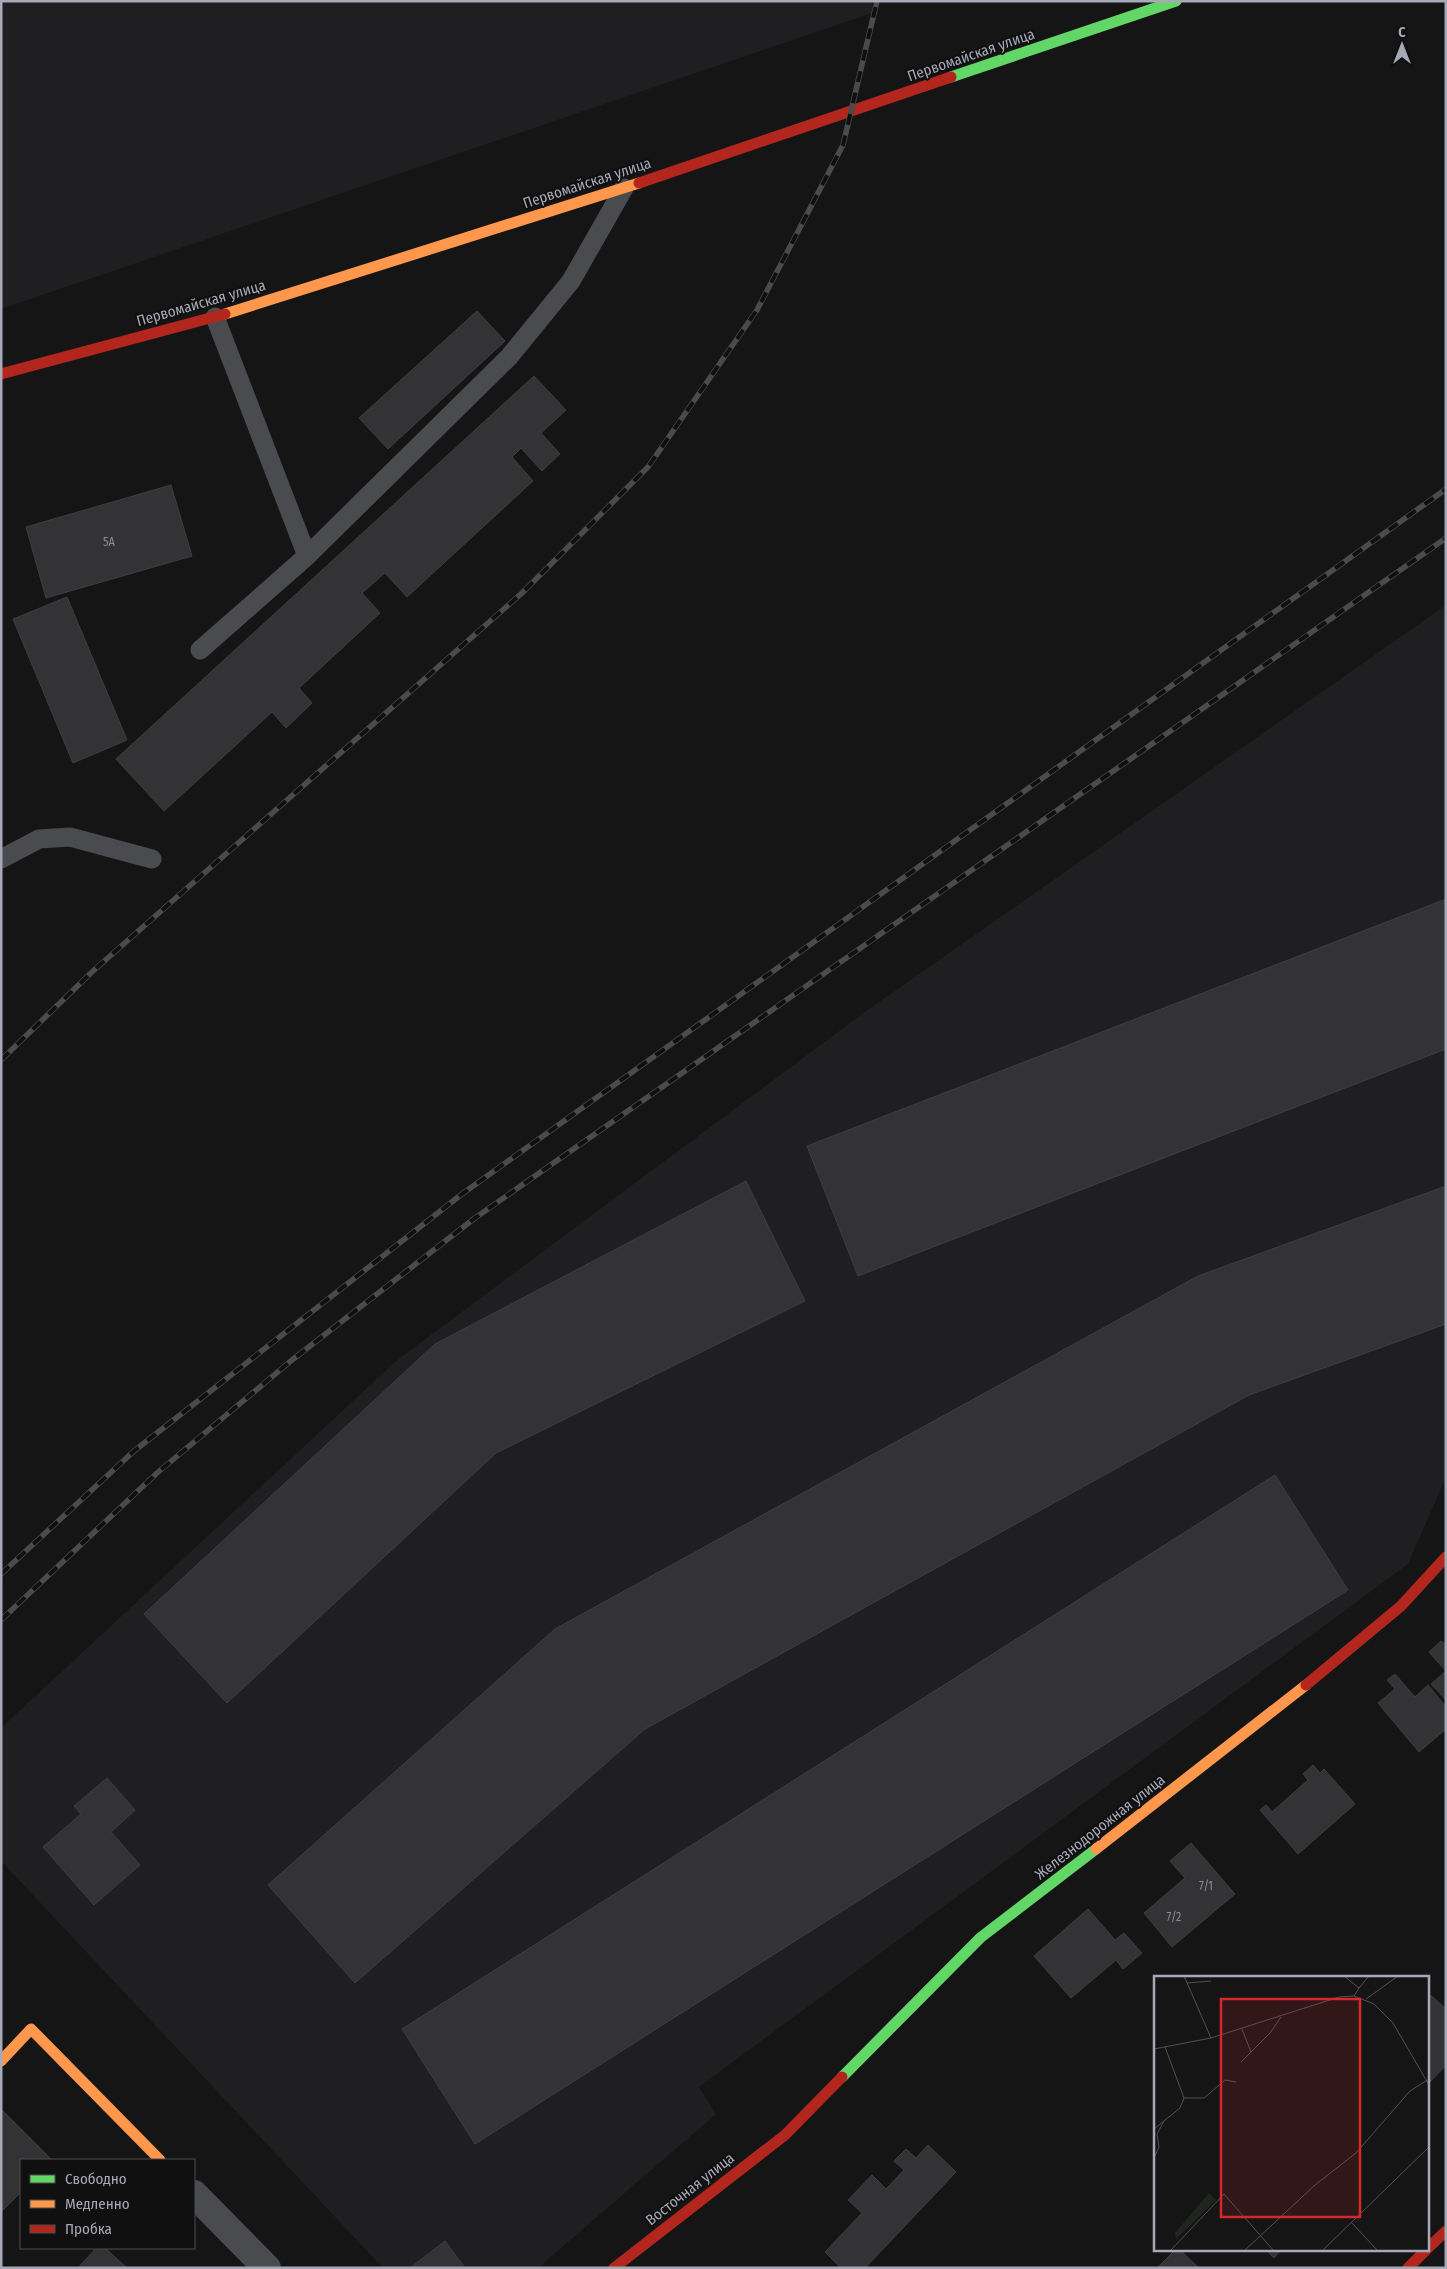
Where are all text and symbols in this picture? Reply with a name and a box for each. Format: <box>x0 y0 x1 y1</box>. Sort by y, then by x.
north arrow <box>1377 20 1427 70</box>
text: С <box>1398 24 1406 41</box>
street label: Первомайская улица <box>905 25 1037 85</box>
street label: Первомайская улица <box>521 154 653 212</box>
street label: Первомайская улица <box>134 276 268 330</box>
house number: 5А <box>103 535 116 549</box>
street label: Железнодорожная улица <box>1031 1771 1169 1883</box>
house number: 7/1 <box>1199 1879 1213 1893</box>
house number: 7/2 <box>1167 1910 1181 1924</box>
inset map <box>1154 1976 1430 2252</box>
street label: Восточная улица <box>642 2149 738 2229</box>
legend <box>20 2159 195 2249</box>
text: Свободно <box>65 2170 127 2188</box>
text: Медленно <box>65 2195 130 2213</box>
text: Пробка <box>65 2220 112 2238</box>

